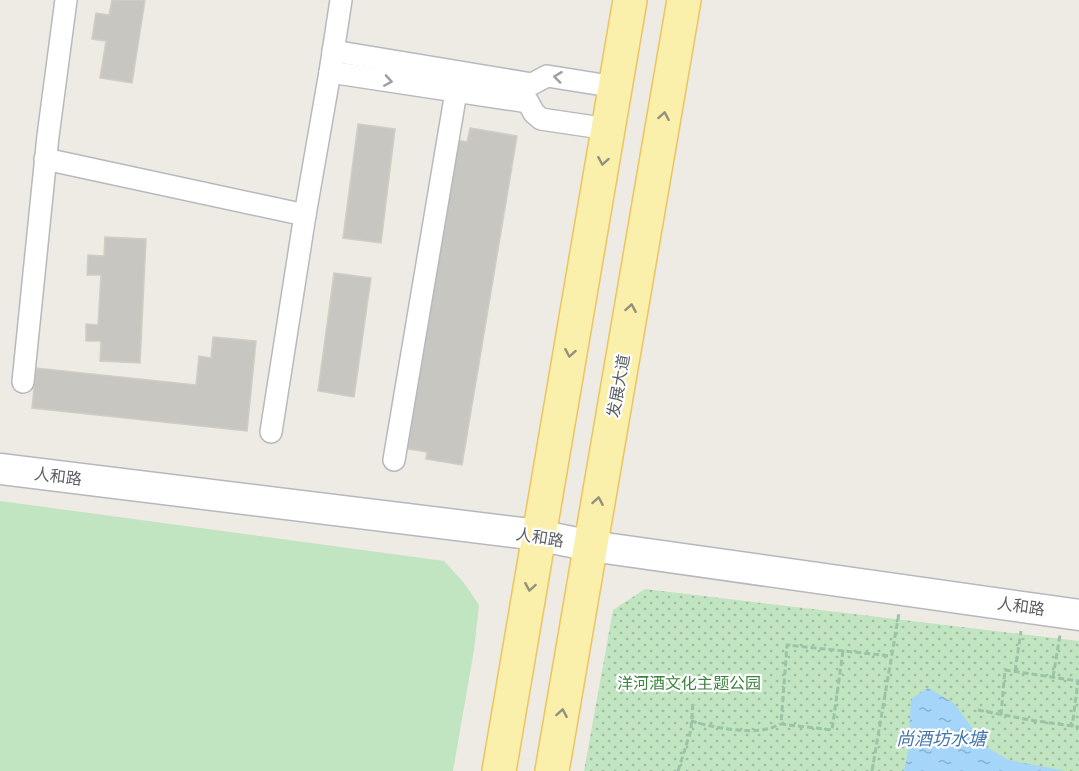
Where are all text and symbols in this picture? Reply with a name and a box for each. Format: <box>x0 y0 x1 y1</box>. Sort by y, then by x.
one-way arrow <box>553 72 562 84</box>
one-way arrow <box>383 75 393 87</box>
one-way arrow <box>658 112 670 121</box>
one-way arrow <box>597 156 610 166</box>
one-way arrow <box>625 304 637 313</box>
one-way arrow <box>564 348 577 358</box>
street label: 发展大道 <box>604 353 633 419</box>
street label: 人和路 <box>33 464 83 489</box>
one-way arrow <box>591 496 604 506</box>
street label: 人和路 <box>515 524 565 551</box>
one-way arrow <box>524 582 536 592</box>
street label: 人和路 <box>996 594 1046 619</box>
park label: 洋河酒文化主题公园 <box>617 674 761 693</box>
one-way arrow <box>555 709 567 718</box>
water label: 尚酒坊水塘 <box>896 728 989 750</box>

